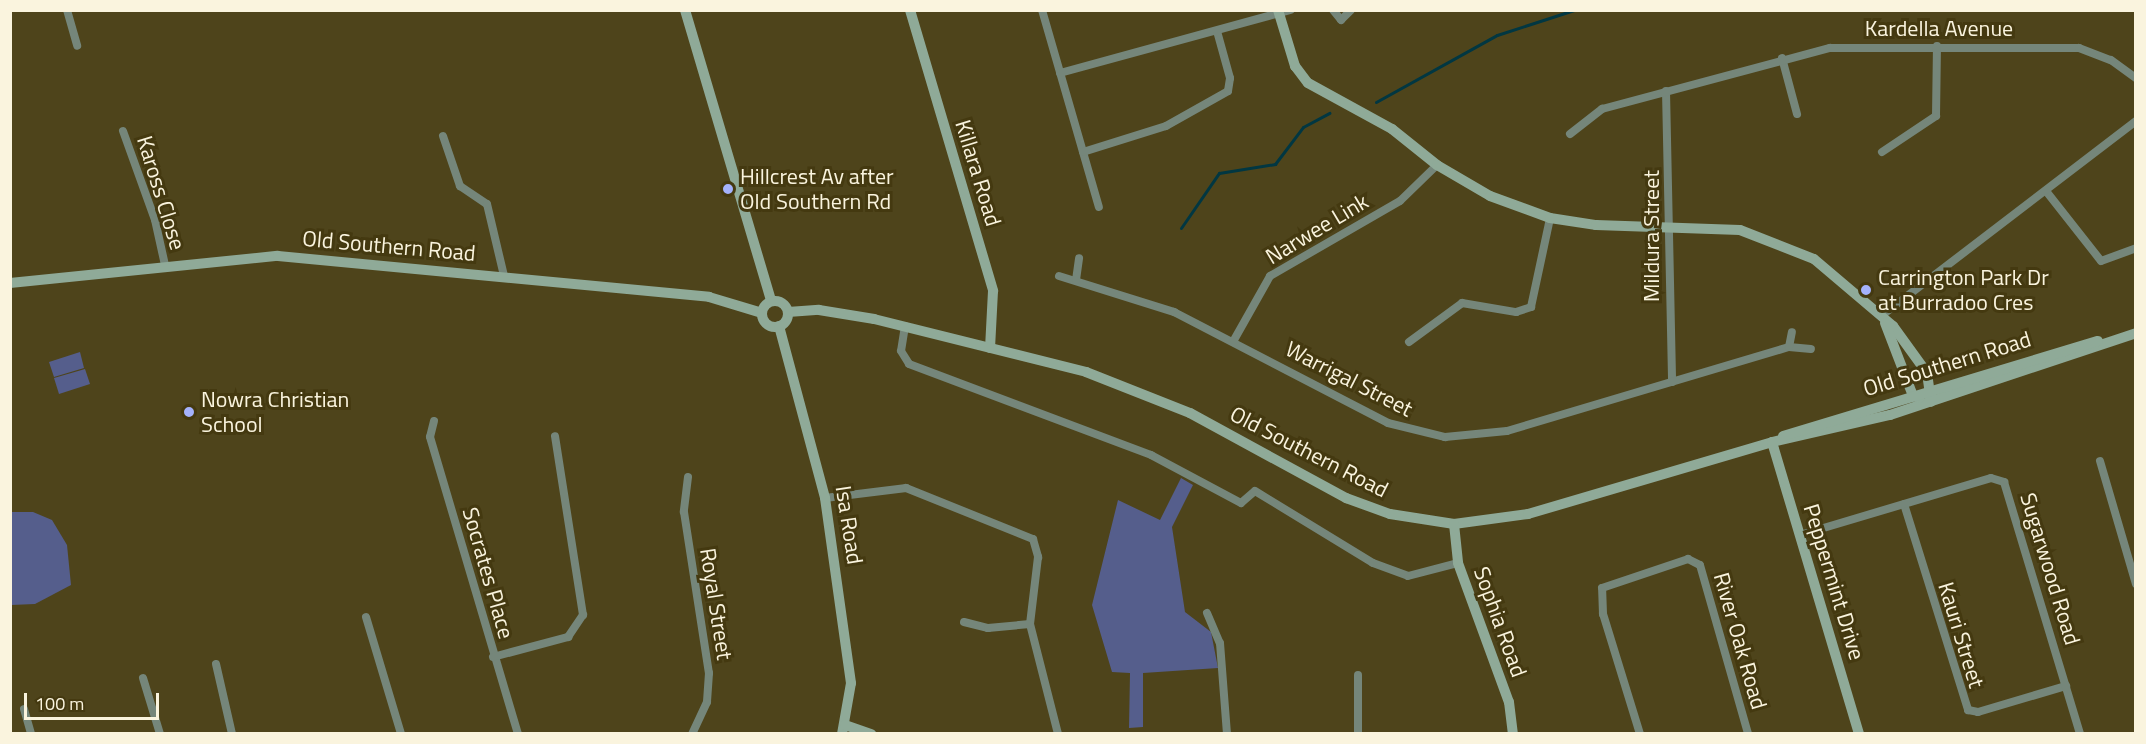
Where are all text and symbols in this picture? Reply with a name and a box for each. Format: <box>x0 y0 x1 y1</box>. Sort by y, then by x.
street label: Kardella Avenue <box>1865 16 2013 42</box>
street label: Killara Road <box>949 117 1007 229</box>
street label: Kaross Close <box>131 133 191 253</box>
place label: Hillcrest Av after Old Southern Rd <box>740 163 894 214</box>
street label: Mildura Street <box>1639 170 1665 302</box>
marker: Hillcrest Av after Old Southern Rd <box>721 182 735 196</box>
street label: Narwee Link <box>1261 188 1373 270</box>
street label: Old Southern Road <box>301 225 477 267</box>
place label: Carrington Park Dr at Burradoo Cres <box>1878 264 2049 316</box>
marker: Carrington Park Dr at Burradoo Cres <box>1859 283 1873 297</box>
street label: Old Southern Road <box>1860 326 2034 402</box>
street label: Warrigal Street <box>1281 336 1417 422</box>
place label: Nowra Christian School <box>201 386 349 438</box>
street label: Old Southern Road <box>1226 401 1392 503</box>
marker: Nowra Christian School <box>182 405 196 419</box>
street label: Isa Road <box>830 484 868 566</box>
street label: Sugarwood Road <box>2014 490 2086 648</box>
street label: Peppermint Drive <box>1798 501 1870 663</box>
street label: Socrates Place <box>457 504 519 642</box>
street label: Royal Street <box>694 546 738 662</box>
street label: Sophia Road <box>1468 563 1532 681</box>
street label: River Oak Road <box>1708 570 1772 712</box>
street label: Kauri Street <box>1932 579 1990 691</box>
scale bar <box>27 681 162 719</box>
text: 100 m <box>35 690 84 717</box>

